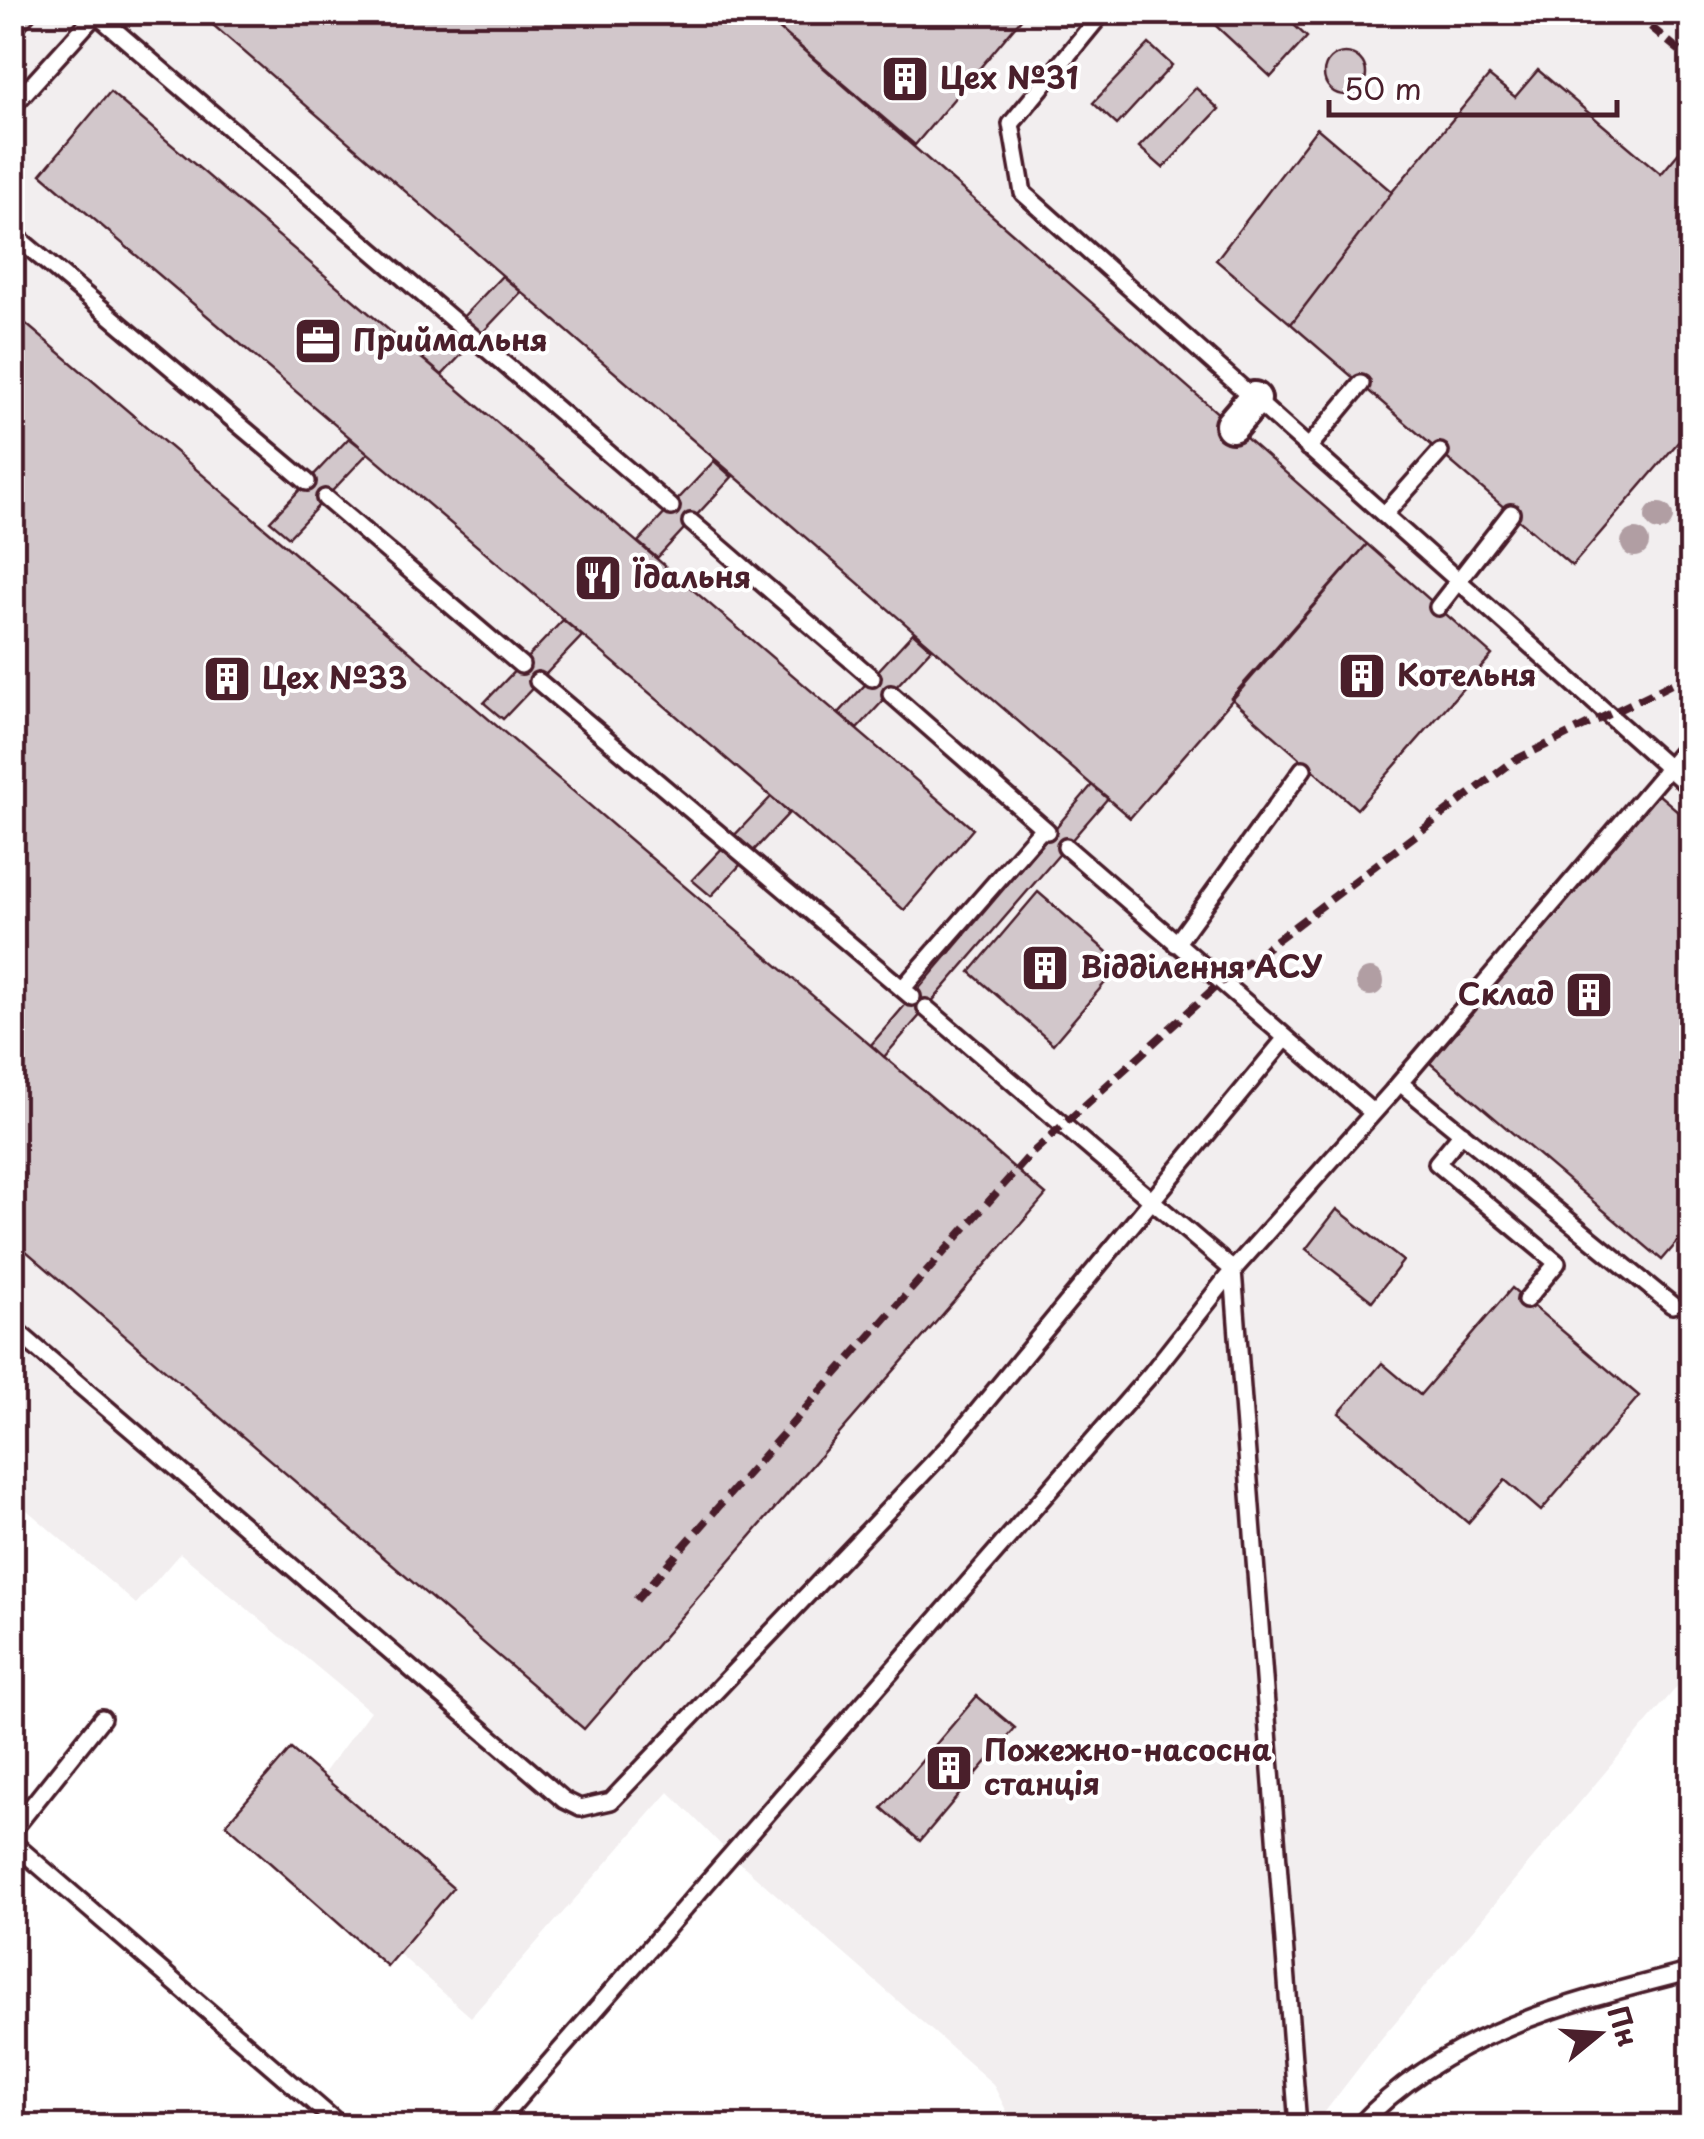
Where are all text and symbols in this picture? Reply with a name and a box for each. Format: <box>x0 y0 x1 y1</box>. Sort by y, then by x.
building icon: Цех №31 <box>879 53 931 105</box>
place label: Цех №31 <box>940 54 1079 99</box>
scale bar <box>1329 55 1616 117</box>
text: 50 m <box>1344 65 1422 110</box>
office icon: Приймальня <box>292 315 344 367</box>
place label: Приймальня <box>353 316 548 361</box>
restaurant icon: Їдальня <box>572 552 624 604</box>
place label: Їдальня <box>632 553 751 598</box>
building icon: Котельня <box>1336 650 1388 702</box>
place label: Котельня <box>1397 651 1537 696</box>
building icon: Цех №33 <box>201 653 253 705</box>
place label: Цех №33 <box>262 654 407 699</box>
building icon: Відділення АСУ <box>1019 942 1071 994</box>
place label: Відділення АСУ <box>1080 943 1323 988</box>
building icon: Склад <box>1563 969 1615 1021</box>
place label: Склад <box>1458 970 1554 1015</box>
place label: Пожежно-насосна станція <box>984 1726 1273 1805</box>
building icon: Пожежно-насосна станція <box>923 1742 975 1794</box>
north arrow <box>1549 1984 1649 2084</box>
text: Пн <box>1597 2000 1651 2052</box>

